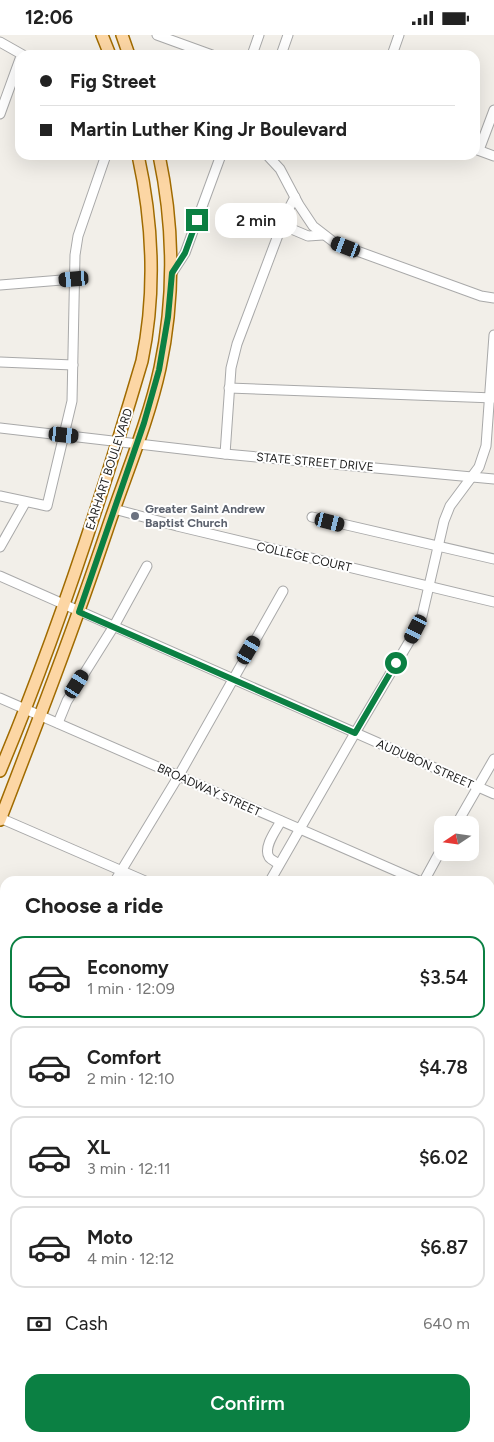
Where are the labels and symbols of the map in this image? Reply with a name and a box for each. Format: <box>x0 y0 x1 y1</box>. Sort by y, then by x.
callout: 2 min <box>214 203 297 237</box>
route end <box>186 209 208 231</box>
car <box>329 235 362 259</box>
car <box>58 270 89 288</box>
street label: EARHART BOULEVARD <box>83 406 135 532</box>
car <box>48 426 79 444</box>
street label: STATE STREET DRIVE <box>256 450 374 474</box>
place label: Greater Saint Andrew Baptist Church <box>145 502 265 530</box>
marker: Greater Saint Andrew Baptist Church <box>129 510 141 522</box>
car <box>313 511 346 533</box>
street label: COLLEGE COURT <box>255 539 353 575</box>
car <box>402 612 429 646</box>
car <box>235 633 262 667</box>
route start <box>385 652 407 674</box>
car <box>62 667 91 701</box>
street label: AUDUBON STREET <box>374 736 476 792</box>
street label: BROADWAY STREET <box>155 761 263 819</box>
north arrow <box>434 816 479 861</box>

